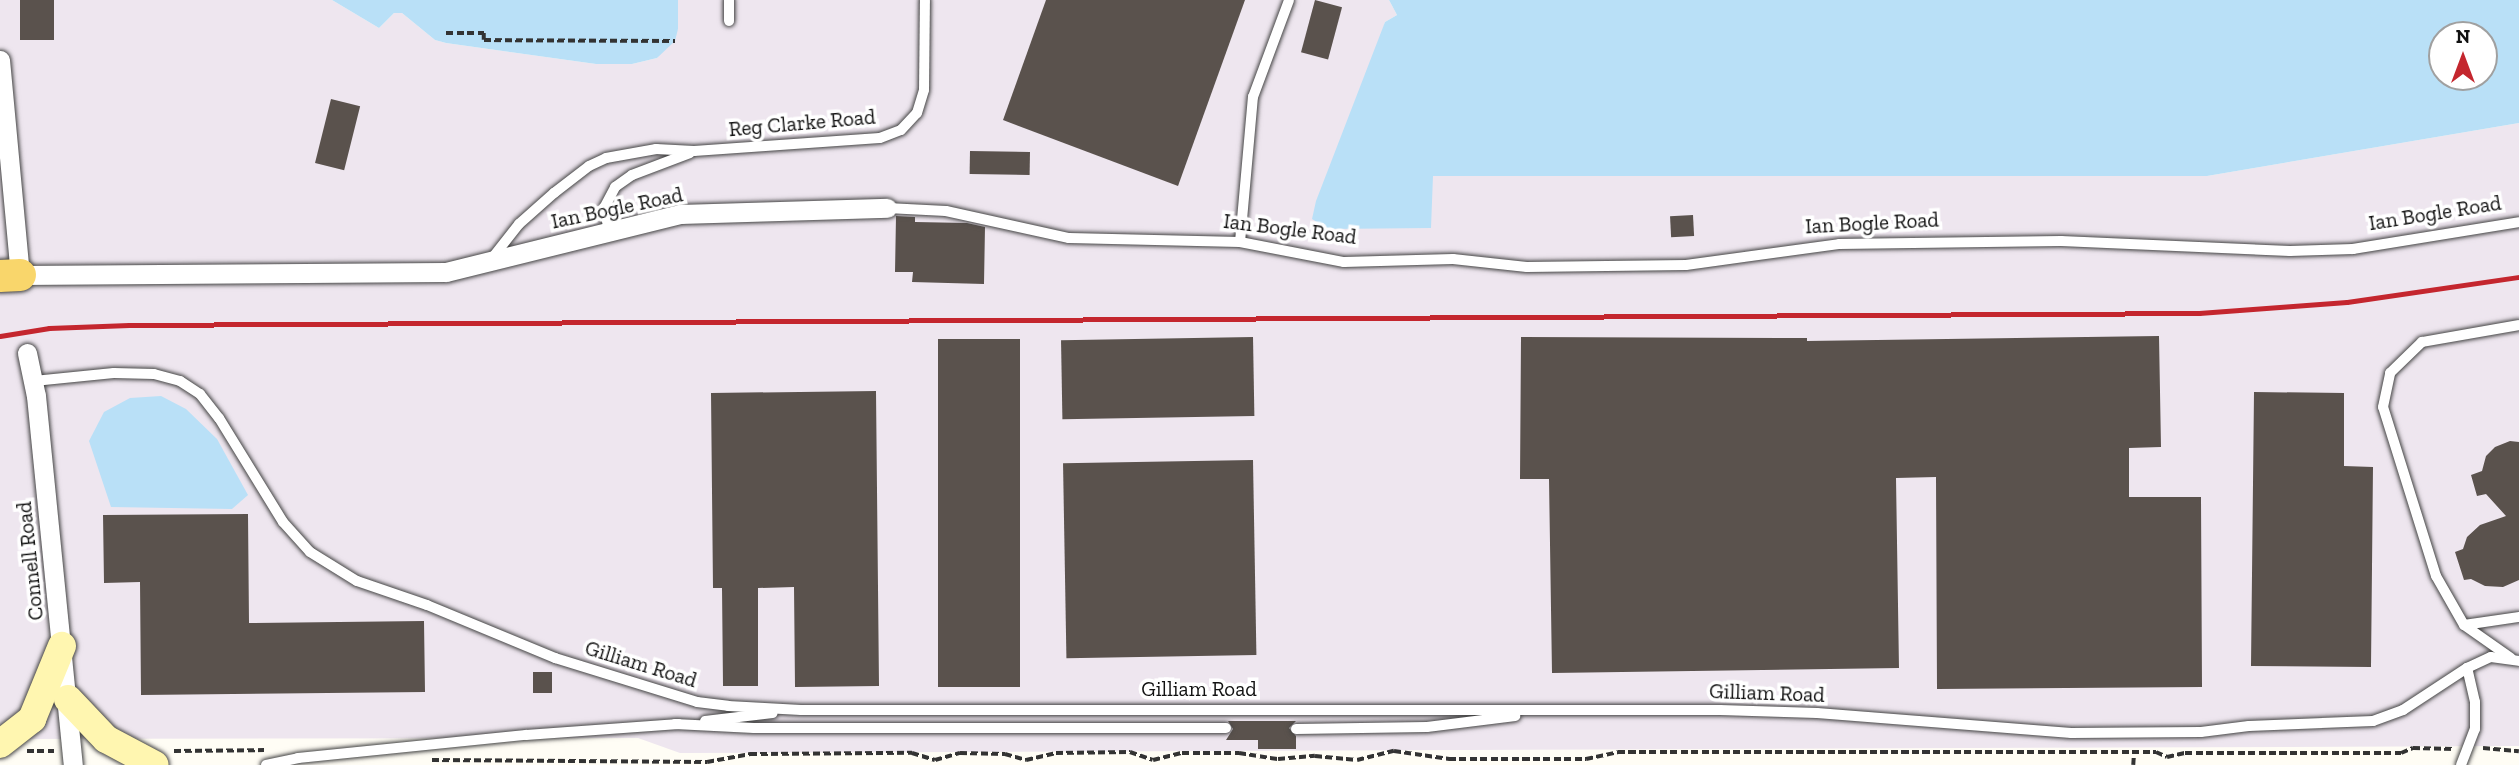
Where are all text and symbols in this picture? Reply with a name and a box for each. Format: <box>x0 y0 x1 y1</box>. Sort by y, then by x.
north arrow <box>2428 21 2498 91</box>
text: N <box>2456 25 2470 48</box>
street label: Reg Clarke Road <box>728 104 876 142</box>
street label: Ian Bogle Road <box>549 182 685 234</box>
street label: Ian Bogle Road <box>2367 190 2503 236</box>
street label: Ian Bogle Road <box>1805 207 1939 239</box>
street label: Ian Bogle Road <box>1222 208 1358 250</box>
street label: Connell Road <box>11 500 49 622</box>
street label: Gilliam Road <box>582 635 700 693</box>
street label: Gilliam Road <box>1141 676 1257 702</box>
street label: Gilliam Road <box>1709 678 1825 708</box>

